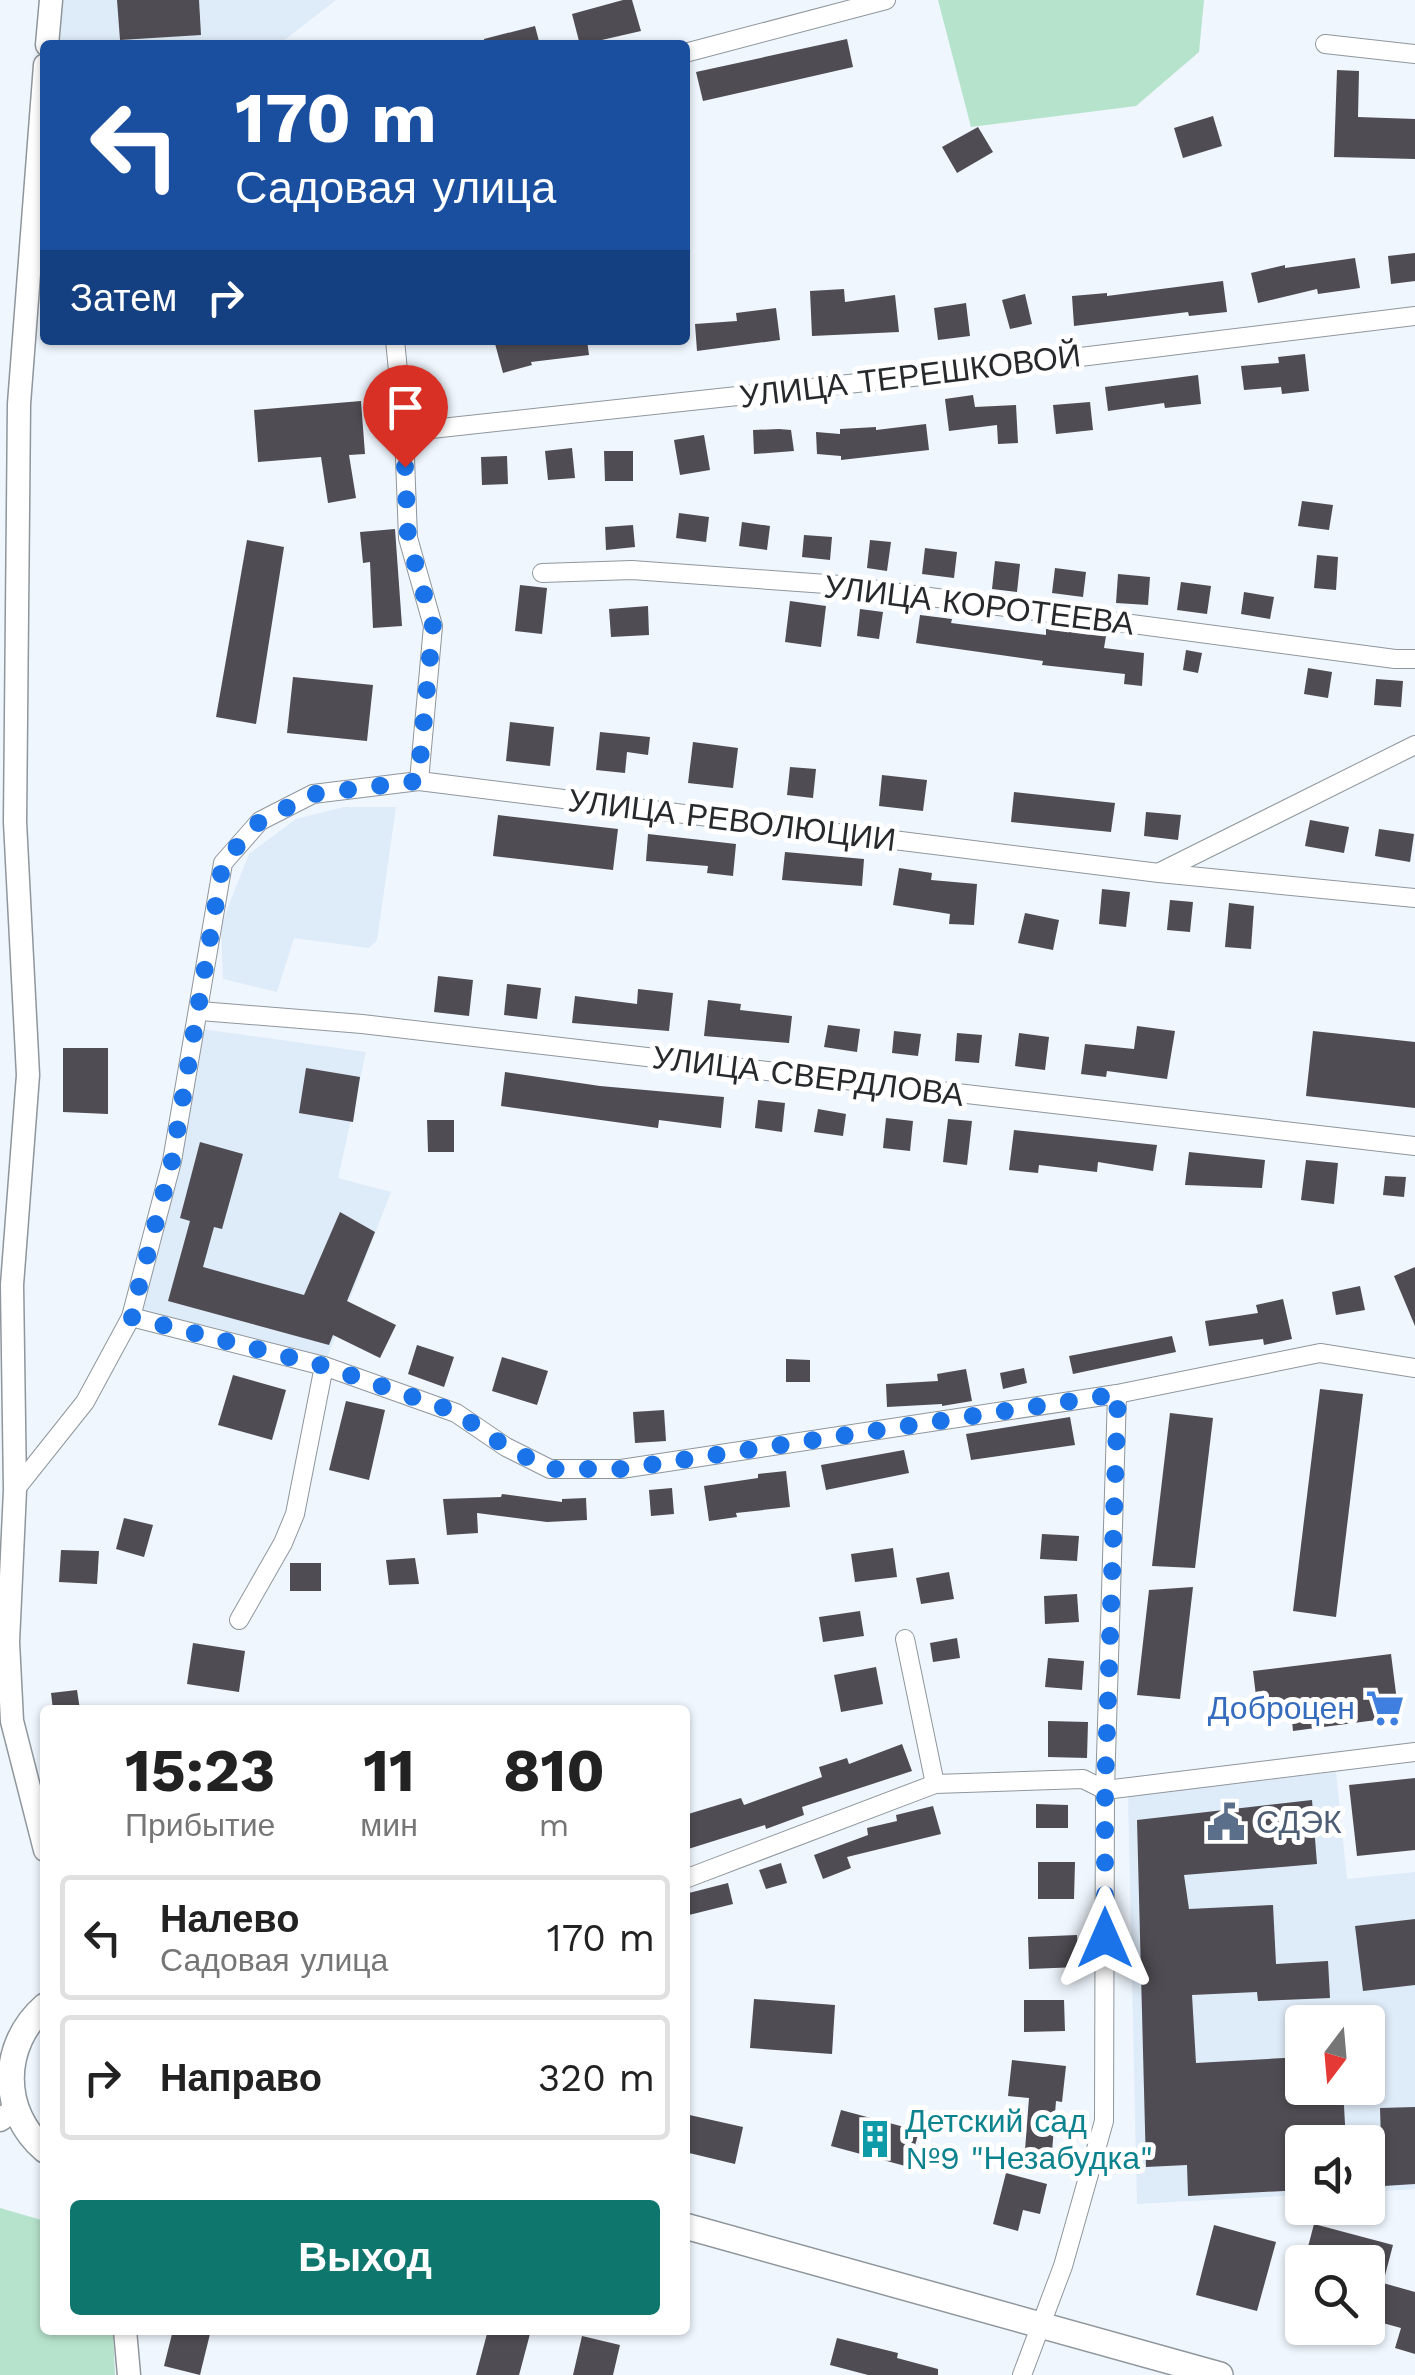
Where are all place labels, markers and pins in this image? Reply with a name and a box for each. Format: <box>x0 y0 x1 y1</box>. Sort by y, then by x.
pin <box>363 365 448 468</box>
supermarket icon: Доброцен <box>1364 1687 1406 1729</box>
place label: Доброцен <box>1208 1689 1355 1727</box>
public building icon: СДЭК <box>1205 1801 1247 1843</box>
place label: СДЭК <box>1256 1803 1342 1841</box>
place label: Детский сад №9 "Незабудка" <box>905 2102 1153 2177</box>
building icon: Детский сад №9 "Незабудка" <box>854 2118 896 2160</box>

